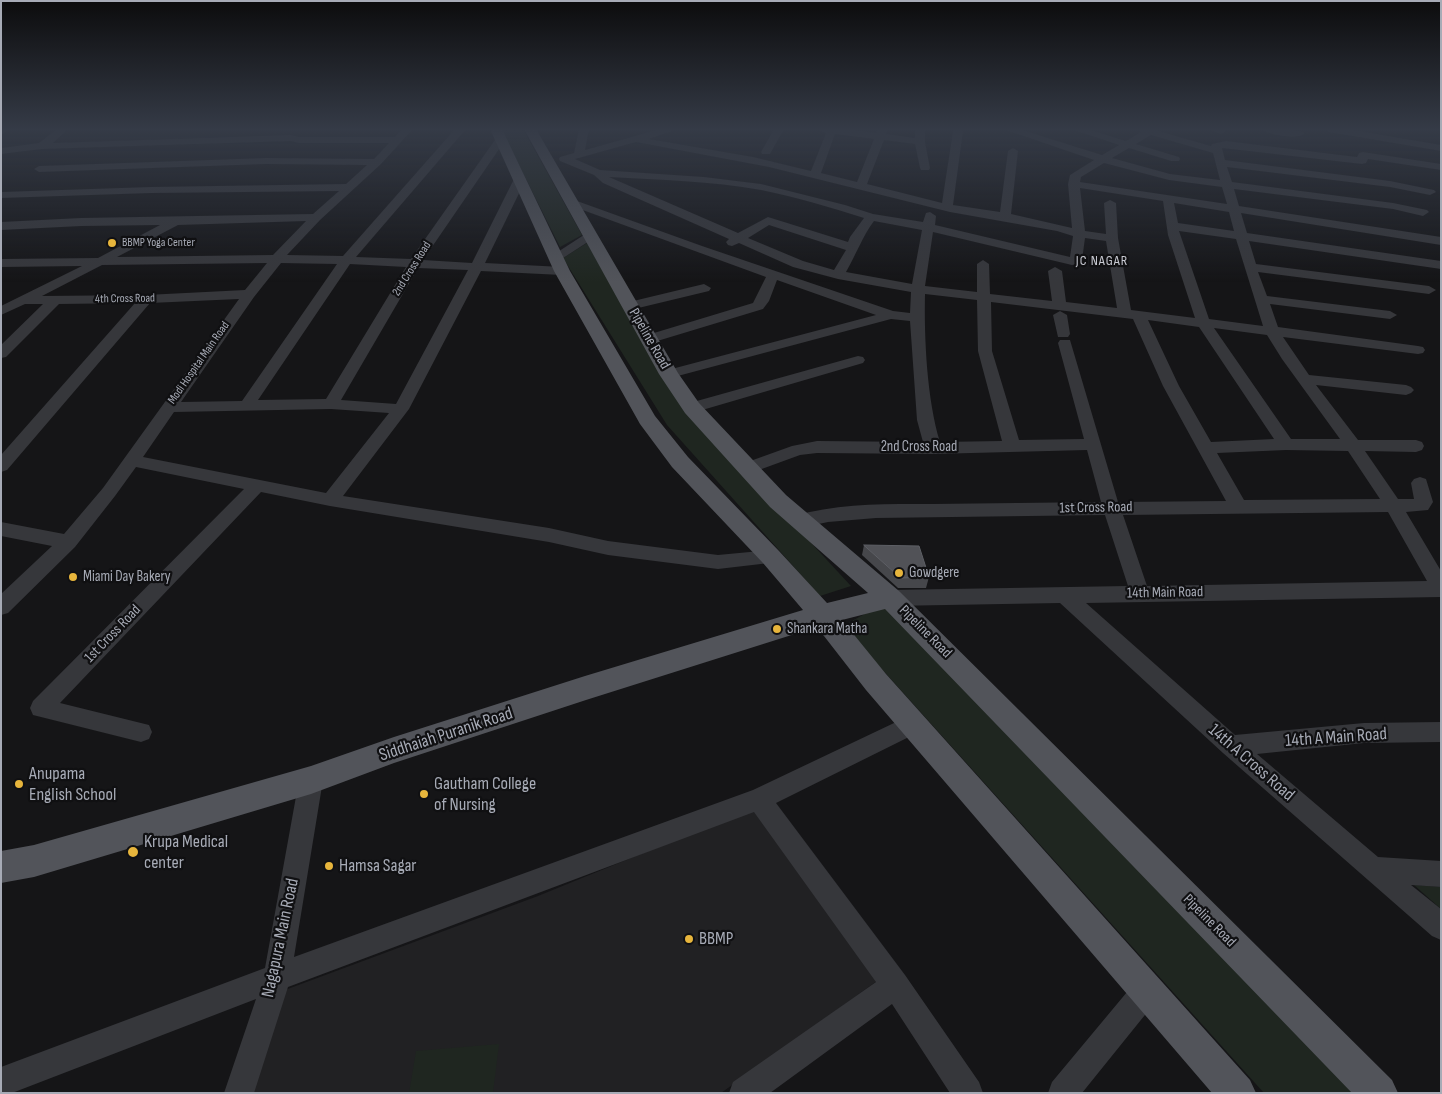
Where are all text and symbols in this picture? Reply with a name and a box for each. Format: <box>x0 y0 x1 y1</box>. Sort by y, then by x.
place label: BBMP Yoga Center <box>122 236 195 250</box>
marker: BBMP Yoga Center <box>106 237 118 249</box>
street label: 2nd Cross Road <box>390 239 434 299</box>
district label: JC NAGAR <box>1075 253 1129 269</box>
street label: 4th Cross Road <box>95 291 155 307</box>
street label: Pipeline Road <box>624 305 674 373</box>
street label: Modi Hospital Main Road <box>165 319 233 407</box>
street label: 2nd Cross Road <box>881 438 957 456</box>
street label: 1st Cross Road <box>1059 498 1133 518</box>
place label: Gowdgere <box>909 564 959 582</box>
marker: Gowdgere <box>893 567 905 579</box>
place label: Miami Day Bakery <box>83 568 171 586</box>
marker: Miami Day Bakery <box>67 571 79 583</box>
street label: 14th Main Road <box>1127 583 1203 603</box>
street label: 1st Cross Road <box>81 601 145 667</box>
street label: Pipeline Road <box>895 602 955 662</box>
place label: Shankara Matha <box>787 620 867 638</box>
marker: Shankara Matha <box>771 623 783 635</box>
street label: Siddhaiah Puranik Road <box>376 703 516 767</box>
street label: 14th A Cross Road <box>1204 720 1298 806</box>
street label: 14th A Main Road <box>1284 724 1388 752</box>
place label: Anupama English School <box>29 763 116 806</box>
place label: Gautham College of Nursing <box>434 773 536 816</box>
marker: Anupama English School <box>13 778 25 790</box>
marker: Gautham College of Nursing <box>418 788 430 800</box>
place label: Krupa Medical center <box>144 831 228 874</box>
marker: Krupa Medical center <box>126 845 140 859</box>
place label: Hamsa Sagar <box>339 855 416 877</box>
marker: Hamsa Sagar <box>323 860 335 872</box>
street label: Nagapura Main Road <box>258 876 304 1000</box>
street label: Pipeline Road <box>1179 891 1239 951</box>
place label: BBMP <box>699 928 733 950</box>
marker: BBMP <box>683 933 695 945</box>

